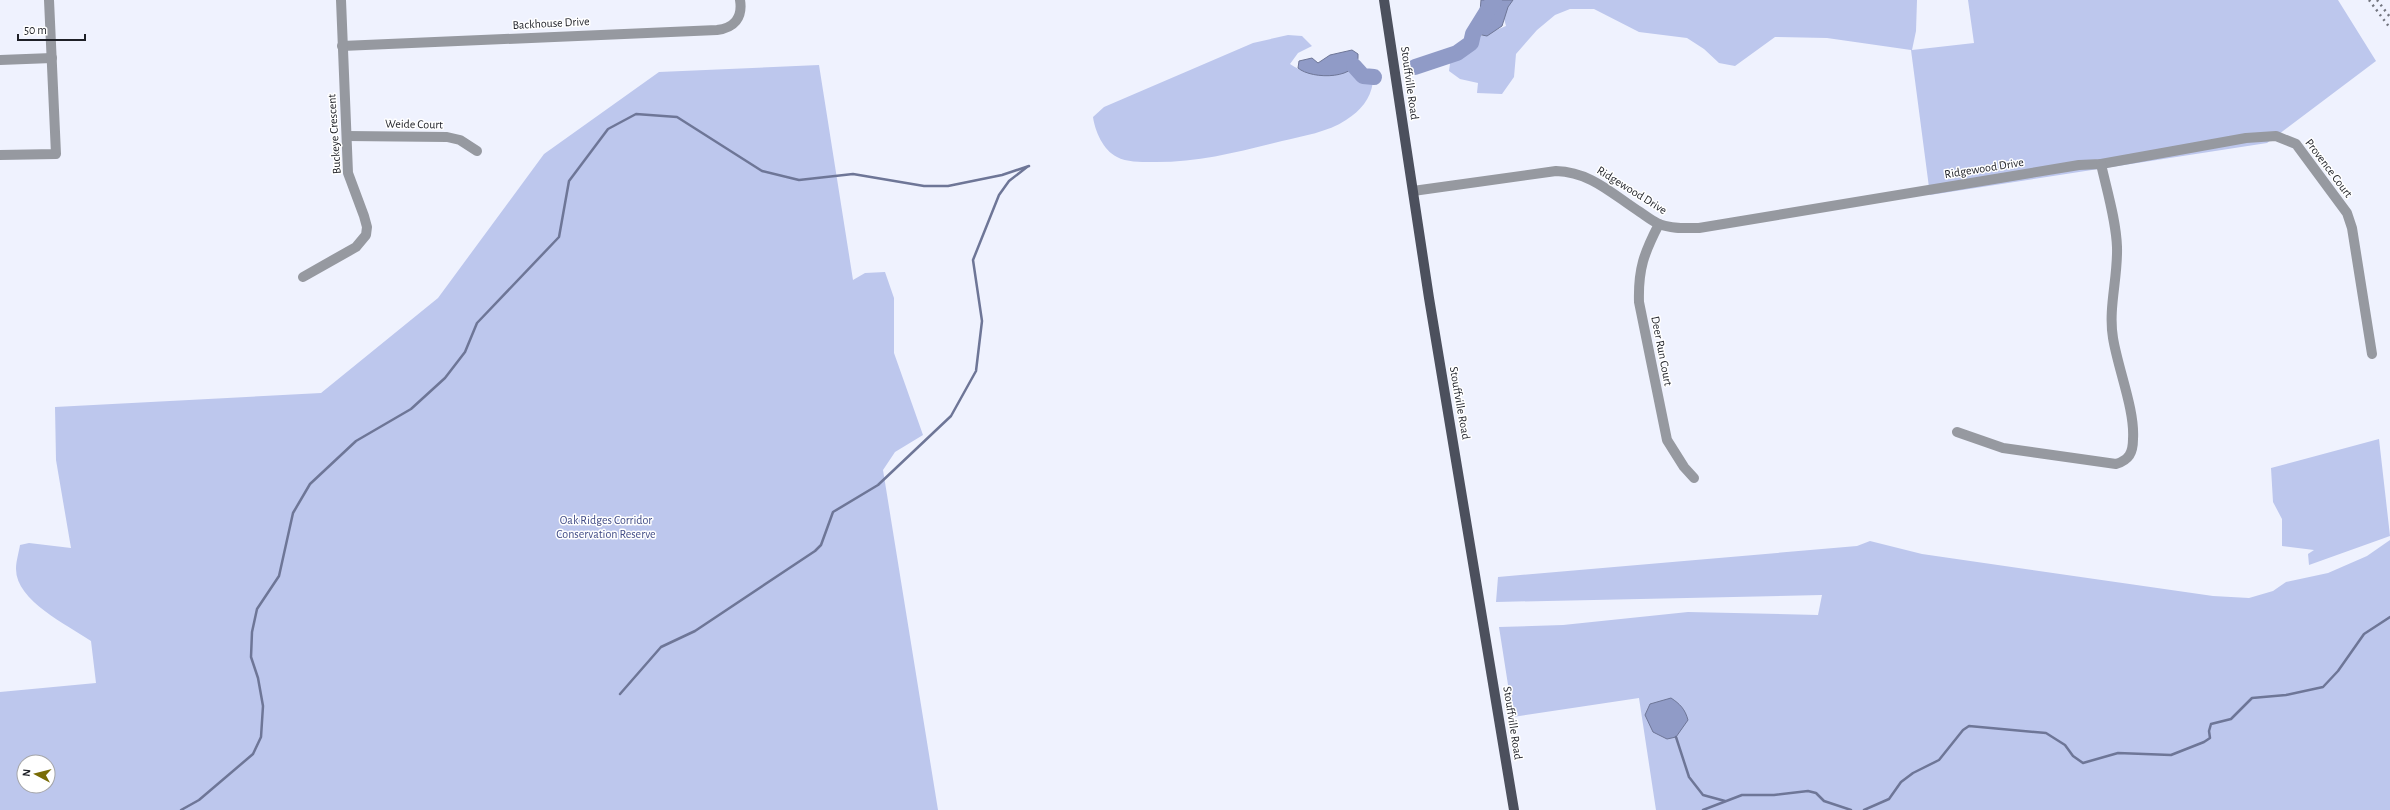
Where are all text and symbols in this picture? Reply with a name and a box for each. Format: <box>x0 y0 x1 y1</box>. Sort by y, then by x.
street label: Backhouse Drive <box>512 15 590 31</box>
scale bar <box>18 16 85 42</box>
text: 50 m <box>24 24 47 36</box>
street label: Stouffville Road <box>1399 46 1421 120</box>
street label: Buckeye Crescent <box>325 93 344 175</box>
street label: Weide Court <box>385 117 443 131</box>
street label: Provence Court <box>2303 136 2355 200</box>
street label: Ridgewood Drive <box>1944 156 2024 180</box>
street label: Ridgewood Drive <box>1595 164 1669 216</box>
street label: Deer Run Court <box>1649 315 1675 387</box>
street label: Stouffville Road <box>1448 366 1472 440</box>
park label: Oak Ridges Corridor Conservation Reserve <box>556 514 656 540</box>
street label: Stouffville Road <box>1501 686 1525 760</box>
north arrow <box>16 754 56 794</box>
text: N <box>21 768 32 777</box>

